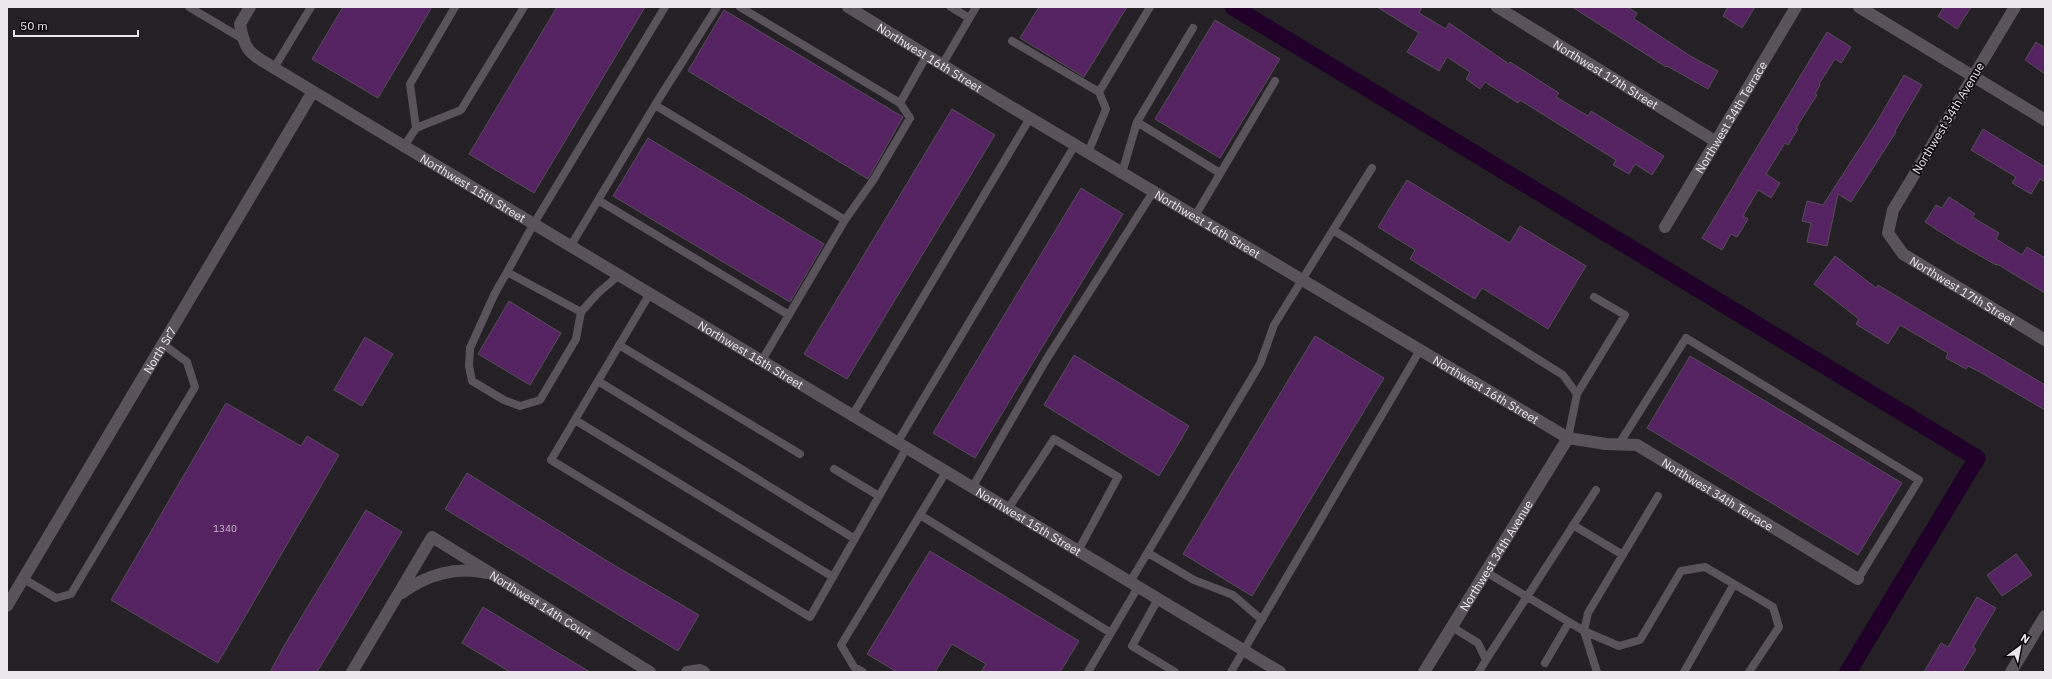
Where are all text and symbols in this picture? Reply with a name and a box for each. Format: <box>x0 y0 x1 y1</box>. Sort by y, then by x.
scale bar <box>14 12 138 38</box>
text: 50 m <box>20 18 48 33</box>
street label: Northwest 16th Street <box>875 19 985 95</box>
street label: Northwest 17th Street <box>1551 36 1661 112</box>
street label: Northwest 34th Terrace <box>1691 58 1770 176</box>
street label: Northwest 34th Avenue <box>1909 59 1987 177</box>
street label: Northwest 15th Street <box>418 150 529 225</box>
street label: Northwest 16th Street <box>1152 186 1263 261</box>
street label: Northwest 17th Street <box>1907 253 2018 328</box>
street label: Northwest 15th Street <box>696 317 807 392</box>
street label: North Sr7 <box>140 324 179 376</box>
street label: Northwest 16th Street <box>1431 352 1542 427</box>
street label: Northwest 34th Terrace <box>1659 454 1777 534</box>
street label: Northwest 15th Street <box>973 484 1084 559</box>
street label: Northwest 34th Avenue <box>1456 497 1536 614</box>
house number: 1340 <box>213 522 237 535</box>
street label: Northwest 14th Court <box>487 567 595 642</box>
north arrow <box>2000 627 2040 667</box>
text: N <box>2018 630 2032 647</box>

